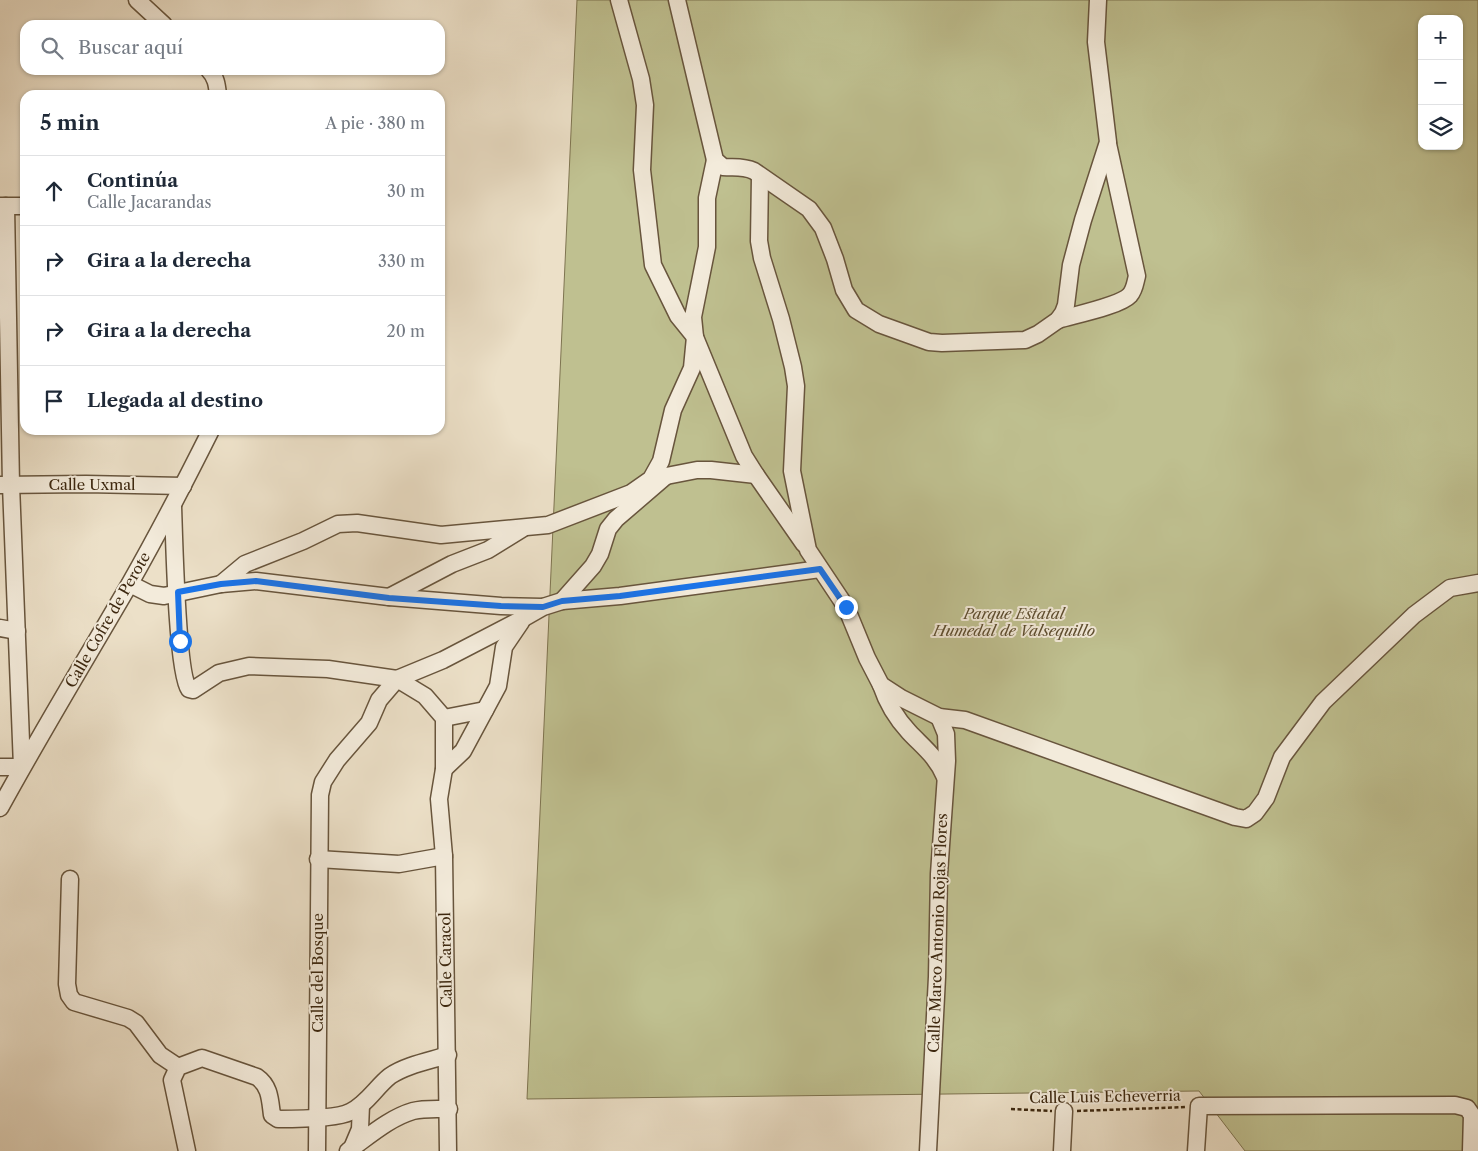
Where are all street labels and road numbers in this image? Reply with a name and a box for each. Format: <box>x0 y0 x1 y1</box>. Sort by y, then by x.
street label: Calle Uxmal <box>48 475 136 494</box>
street label: Calle Cofre de Perote <box>61 548 154 691</box>
street label: Calle Marco Antonio Rojas Flores <box>924 813 951 1053</box>
street label: Calle Caracol <box>435 911 456 1008</box>
street label: Calle del Bosque <box>308 913 327 1033</box>
street label: Calle Luis Echeverria <box>1029 1086 1181 1107</box>

